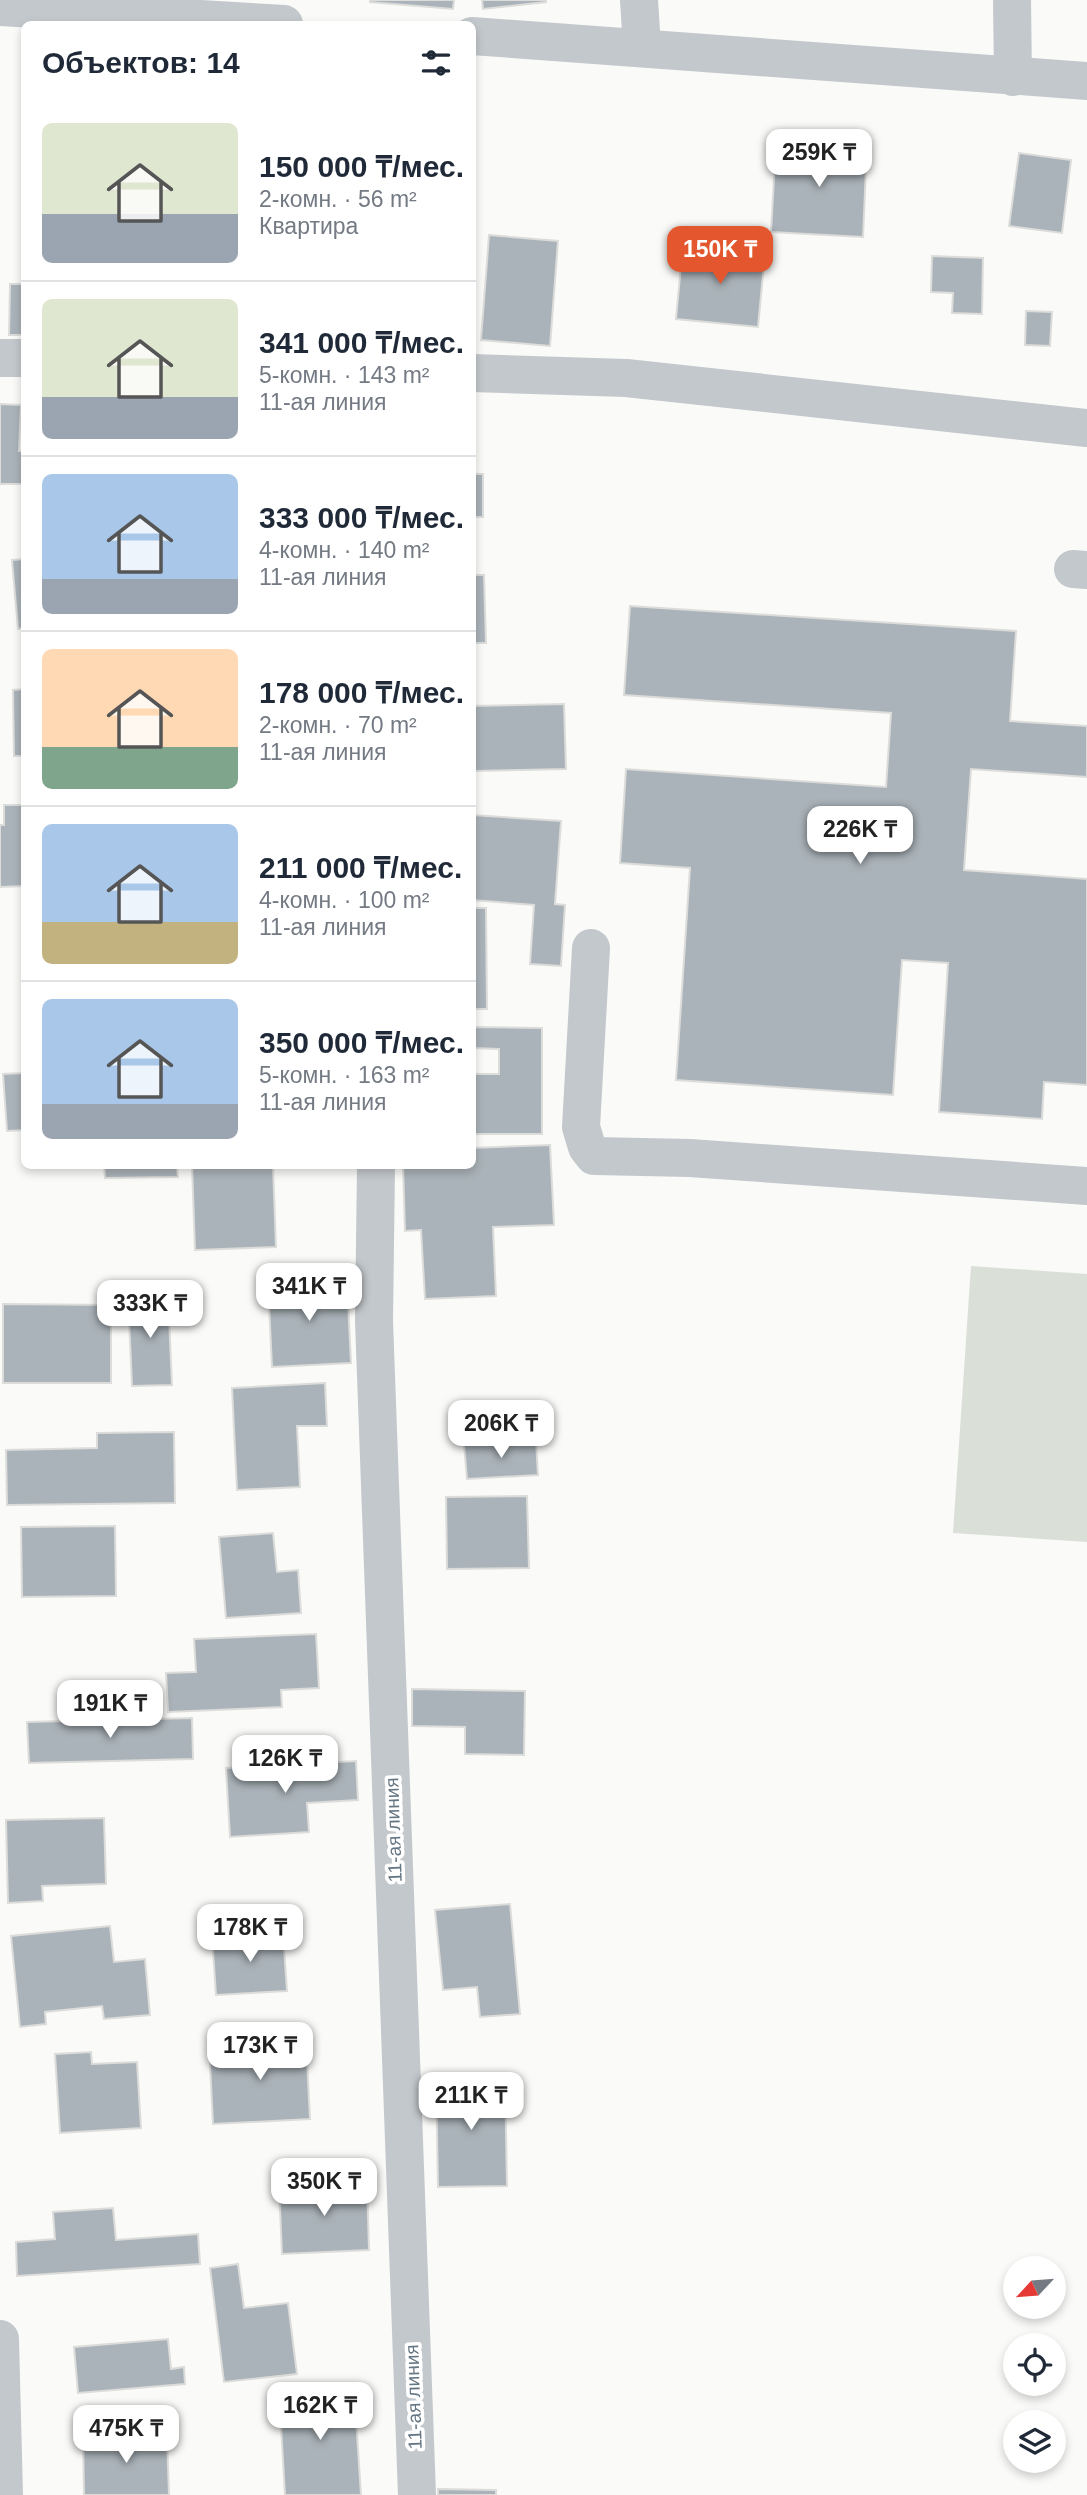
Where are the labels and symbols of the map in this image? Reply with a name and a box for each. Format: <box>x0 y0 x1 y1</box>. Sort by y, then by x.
pin: 259K ₸ <box>762 130 876 189</box>
pin: 150K ₸ <box>663 226 777 286</box>
pin: 226K ₸ <box>803 806 917 866</box>
pin: 341K ₸ <box>252 1264 366 1323</box>
pin: 333K ₸ <box>93 1280 207 1340</box>
pin: 206K ₸ <box>444 1400 558 1460</box>
pin: 191K ₸ <box>53 1680 167 1740</box>
pin: 126K ₸ <box>228 1736 342 1795</box>
street label: 11-ая линия <box>381 1777 406 1883</box>
pin: 178K ₸ <box>193 1904 307 1964</box>
pin: 173K ₸ <box>203 2022 317 2082</box>
pin: 211K ₸ <box>414 2072 528 2132</box>
pin: 350K ₸ <box>267 2158 381 2218</box>
north arrow <box>1003 2256 1066 2319</box>
street label: 11-ая линия <box>401 2344 426 2450</box>
pin: 162K ₸ <box>263 2382 377 2442</box>
pin: 475K ₸ <box>69 2406 183 2465</box>

